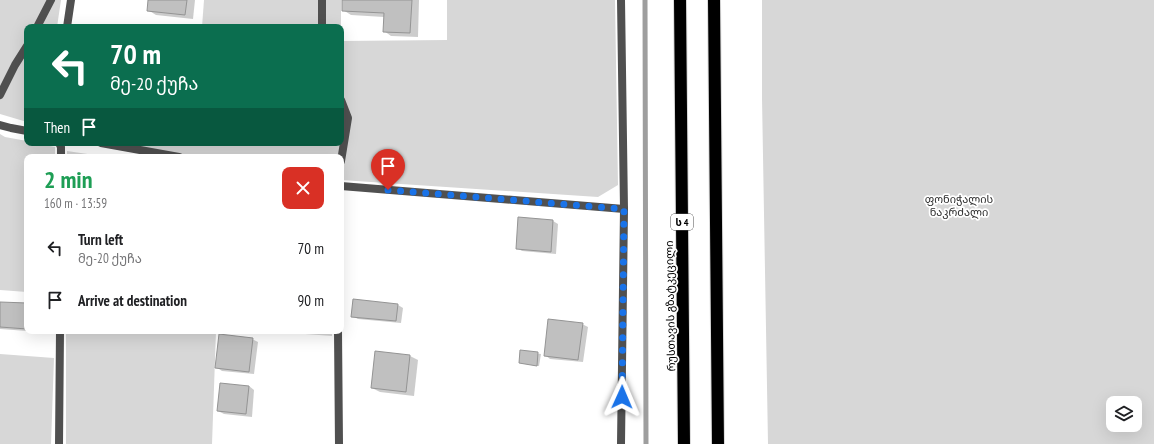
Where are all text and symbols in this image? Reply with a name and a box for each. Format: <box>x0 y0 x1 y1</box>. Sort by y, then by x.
text: 70 m <box>110 35 161 72</box>
icon: left <box>44 40 96 92</box>
text: მე-20 ქუჩა <box>110 72 198 95</box>
icon: arrive <box>78 116 100 138</box>
text: Then <box>44 118 70 137</box>
pin <box>371 149 405 190</box>
icon: arrive <box>377 155 399 177</box>
text: 2 min <box>44 164 92 195</box>
button: close <box>282 167 324 209</box>
park label: ფონიჭალის ნაკრძალი <box>925 192 994 219</box>
text: 160 m · 13:59 <box>44 195 107 212</box>
road number: ს 4 <box>671 214 693 230</box>
text: Turn left <box>78 230 123 249</box>
icon: left <box>44 237 66 259</box>
text: 70 m <box>298 239 324 258</box>
street label: რუსთავის გზატკეცილი <box>662 240 678 372</box>
text: მე-20 ქუჩა <box>78 250 142 267</box>
icon: arrive <box>44 289 66 311</box>
text: Arrive at destination <box>78 291 187 310</box>
text: 90 m <box>298 291 324 310</box>
position arrow <box>601 376 643 418</box>
map controls <box>1106 396 1142 432</box>
button: layers <box>1106 396 1142 432</box>

